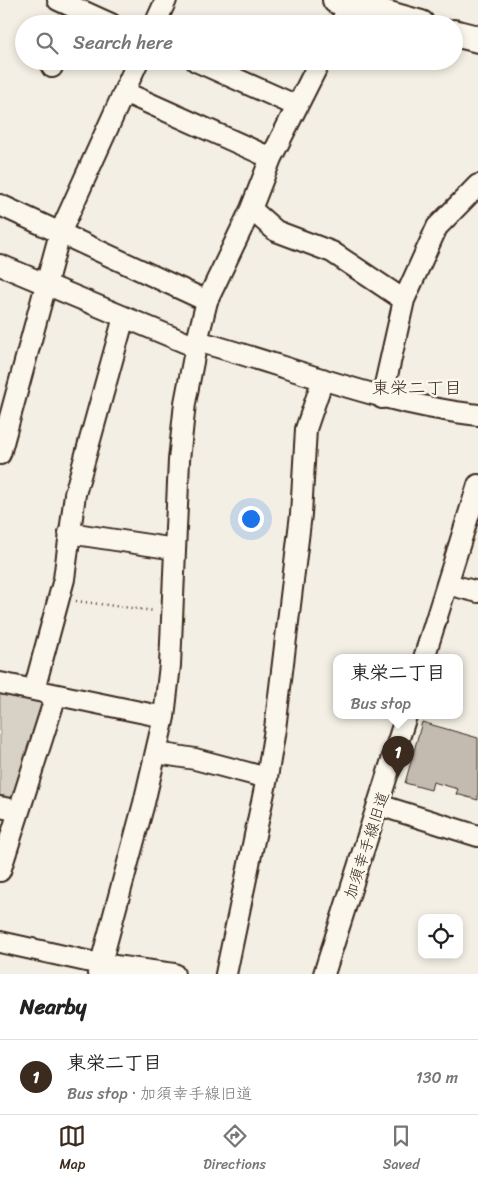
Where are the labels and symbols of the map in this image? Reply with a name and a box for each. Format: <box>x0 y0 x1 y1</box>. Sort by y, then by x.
district label: 東栄二丁目 <box>372 372 462 404</box>
your location <box>238 506 264 532</box>
pin: 1 <box>382 736 414 777</box>
street label: 加須幸手線旧道 <box>335 787 398 903</box>

